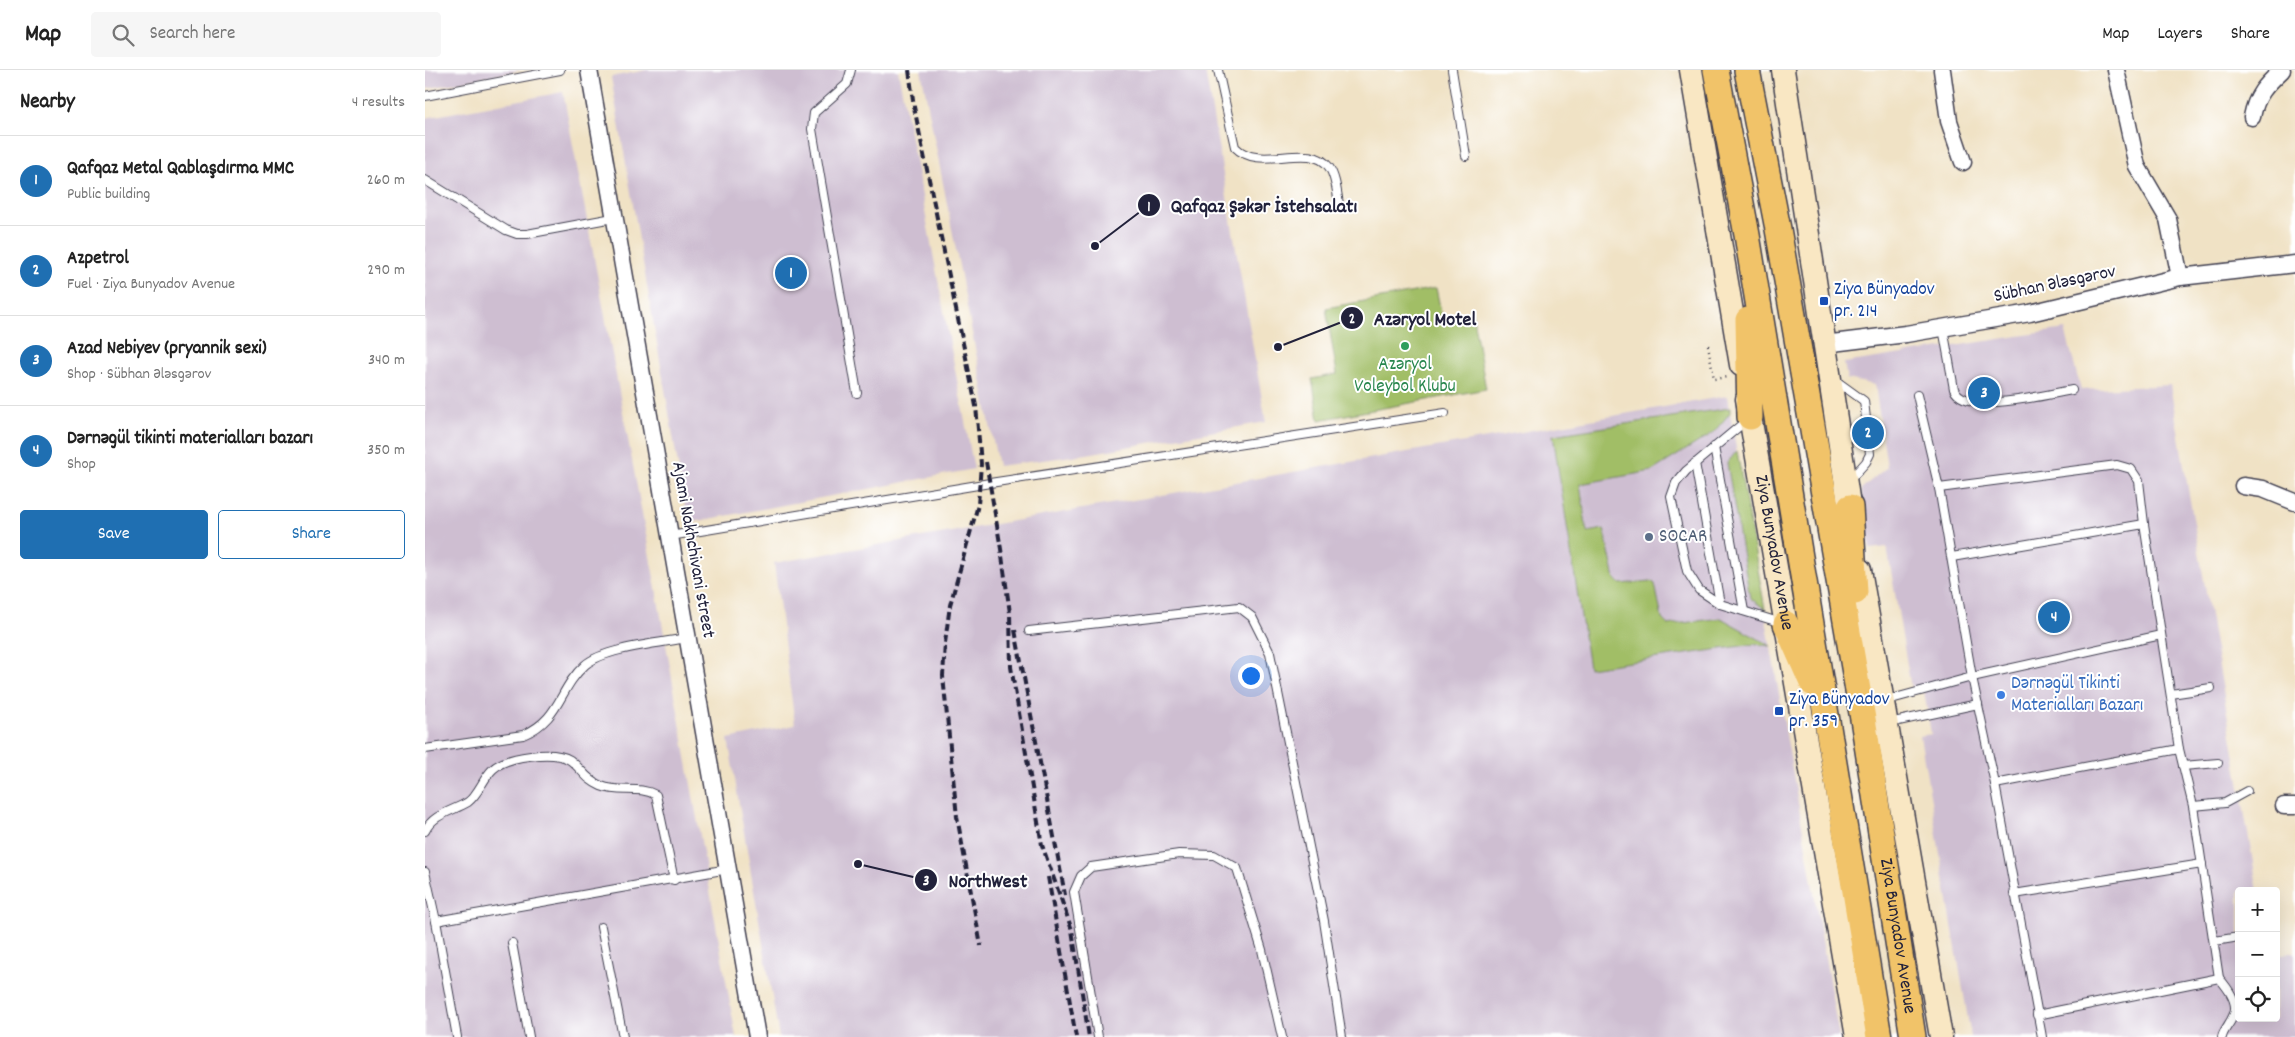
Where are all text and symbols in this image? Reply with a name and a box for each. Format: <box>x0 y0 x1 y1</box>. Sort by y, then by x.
search box <box>91 12 441 57</box>
text: Map <box>25 18 61 52</box>
icon: search <box>109 21 137 49</box>
text: Search here <box>149 21 235 48</box>
text: Map <box>2102 22 2129 47</box>
text: Layers <box>2157 22 2203 47</box>
text: Share <box>2231 22 2270 47</box>
text: Nearby <box>20 88 75 118</box>
text: 4 results <box>352 91 405 114</box>
text: Qafqaz Metal Qablaşdırma MMC <box>67 156 294 183</box>
text: 1 <box>34 169 38 192</box>
text: 260 m <box>367 169 405 192</box>
text: Public building <box>67 183 150 206</box>
callout: Qafqaz Şəkər İstehsalatı <box>1136 188 1368 223</box>
text: Qafqaz Şəkər İstehsalatı <box>1171 194 1357 222</box>
text: 1 <box>1147 197 1151 219</box>
text: Azpetrol <box>67 246 129 273</box>
pin: 1 <box>775 254 807 292</box>
text: 2 <box>33 259 40 282</box>
text: 290 m <box>367 259 405 282</box>
street label: Sübhan Ələsgərov <box>1992 259 2119 311</box>
text: Fuel · Ziya Bunyadov Avenue <box>67 273 235 296</box>
place label: Ziya Bünyadov pr. 214 <box>1834 277 1935 326</box>
marker: Ziya Bünyadov pr. 214 <box>1818 295 1830 307</box>
callout: Azəryol Motel <box>1339 301 1487 336</box>
text: Azəryol Motel <box>1374 307 1476 335</box>
text: 2 <box>1349 309 1355 331</box>
text: Azad Nebiyev (pryannik sexi) <box>67 336 267 363</box>
marker: Azəryol Voleybol Klubu <box>1399 340 1411 352</box>
text: 3 <box>32 349 40 372</box>
text: 340 m <box>368 349 405 372</box>
place label: Azəryol Voleybol Klubu <box>1354 352 1456 401</box>
text: Shop · Sübhan Ələsgərov <box>67 363 211 386</box>
pin: 3 <box>1968 374 2000 412</box>
pin: 2 <box>1852 414 1884 452</box>
text: Dərnəgül tikinti materialları bazarı <box>67 426 313 453</box>
text: 4 <box>33 439 39 462</box>
text: 350 m <box>367 439 405 462</box>
text: Shop <box>67 453 96 476</box>
street label: Ajami Nakhchivani street <box>663 460 721 640</box>
street label: Ziya Bunyadov Avenue <box>1747 473 1800 632</box>
button: Save <box>20 510 208 559</box>
button: Share <box>218 510 405 559</box>
place label: SOCAR <box>1659 524 1707 551</box>
marker: SOCAR <box>1643 531 1655 543</box>
pin: 4 <box>2038 598 2070 636</box>
your location <box>1238 663 1264 689</box>
place label: Dərnəgül Tikinti Materialları Bazarı <box>2011 671 2143 720</box>
place label: Ziya Bünyadov pr. 359 <box>1789 687 1890 736</box>
marker: Dərnəgül Tikinti Materialları Bazarı <box>1995 689 2007 701</box>
marker: Ziya Bünyadov pr. 359 <box>1773 705 1785 717</box>
street label: Ziya Bunyadov Avenue <box>1872 856 1923 1016</box>
callout: NorthWest <box>914 863 1037 898</box>
text: NorthWest <box>949 869 1028 897</box>
text: 3 <box>923 871 930 893</box>
map controls <box>2235 887 2280 1022</box>
button: + <box>2235 887 2280 932</box>
button: − <box>2235 932 2280 977</box>
button: locate <box>2235 977 2280 1022</box>

